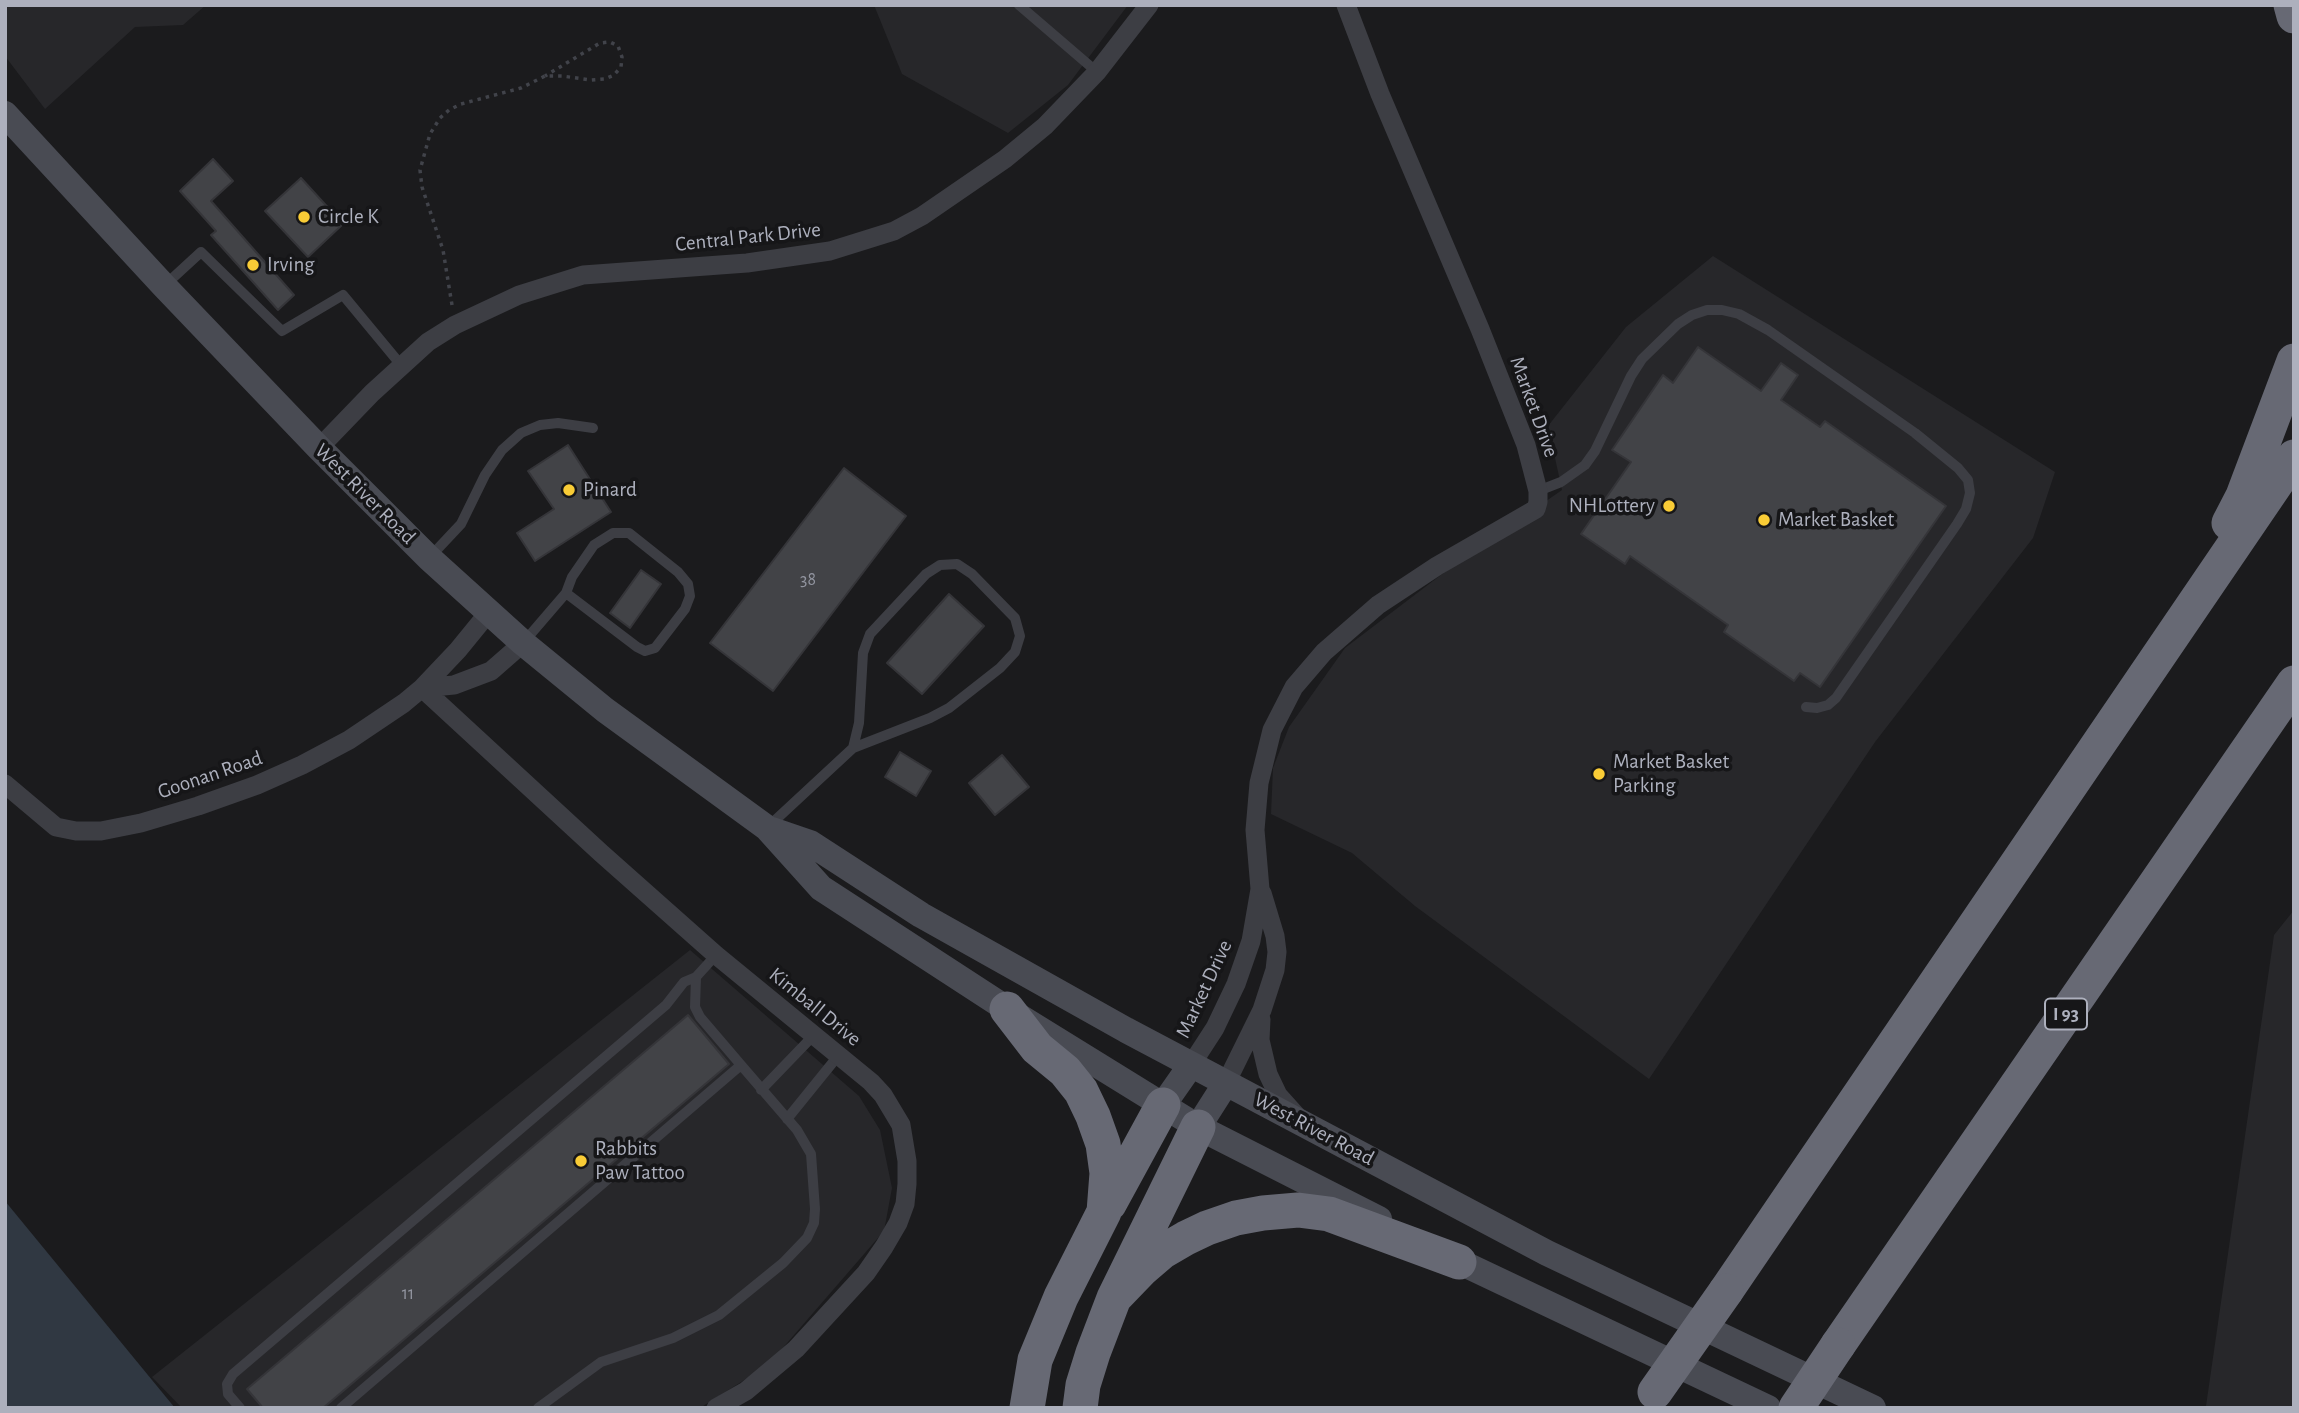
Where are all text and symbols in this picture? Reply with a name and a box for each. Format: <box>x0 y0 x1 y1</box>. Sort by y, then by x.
place label: Circle K <box>318 204 379 230</box>
marker: Circle K <box>296 209 312 225</box>
street label: Central Park Drive <box>674 217 822 257</box>
place label: Irving <box>267 252 314 278</box>
marker: Irving <box>245 257 261 273</box>
street label: Market Drive <box>1504 353 1564 461</box>
street label: West River Road <box>309 438 421 550</box>
place label: Pinard <box>583 477 637 503</box>
marker: Pinard <box>561 482 577 498</box>
place label: NHLottery <box>1569 493 1655 519</box>
marker: NHLottery <box>1661 498 1677 514</box>
place label: Market Basket <box>1778 507 1894 533</box>
marker: Market Basket <box>1756 512 1772 528</box>
house number: 38 <box>800 569 816 591</box>
street label: Goonan Road <box>154 745 266 805</box>
place label: Market Basket Parking <box>1613 749 1729 799</box>
marker: Market Basket Parking <box>1591 766 1607 782</box>
street label: Market Drive <box>1170 936 1238 1042</box>
street label: Kimball Drive <box>764 962 866 1052</box>
road number: I 93 <box>2045 998 2087 1030</box>
street label: West River Road <box>1250 1087 1378 1171</box>
place label: Rabbits Paw Tattoo <box>595 1136 685 1186</box>
marker: Rabbits Paw Tattoo <box>573 1153 589 1169</box>
house number: 11 <box>402 1283 414 1305</box>

